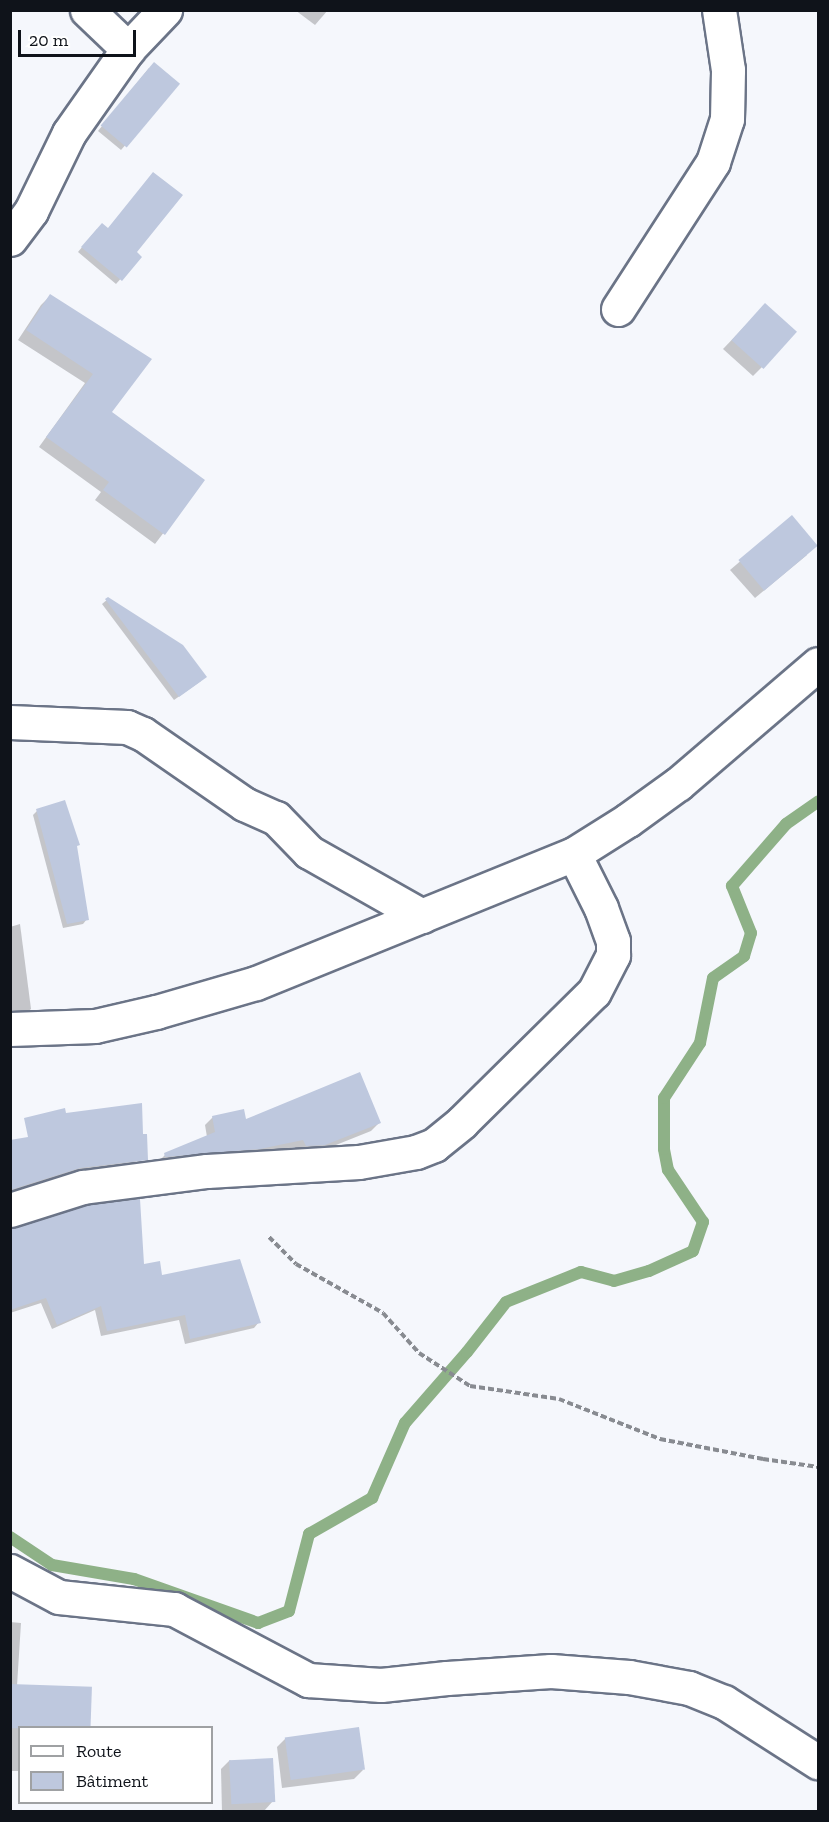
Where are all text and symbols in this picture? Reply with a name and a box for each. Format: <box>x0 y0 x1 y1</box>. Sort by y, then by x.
scale bar <box>21 18 140 56</box>
text: 20 m <box>29 29 68 51</box>
legend <box>18 1726 213 1804</box>
text: Route <box>76 1740 121 1762</box>
text: Bâtiment <box>76 1770 148 1792</box>

